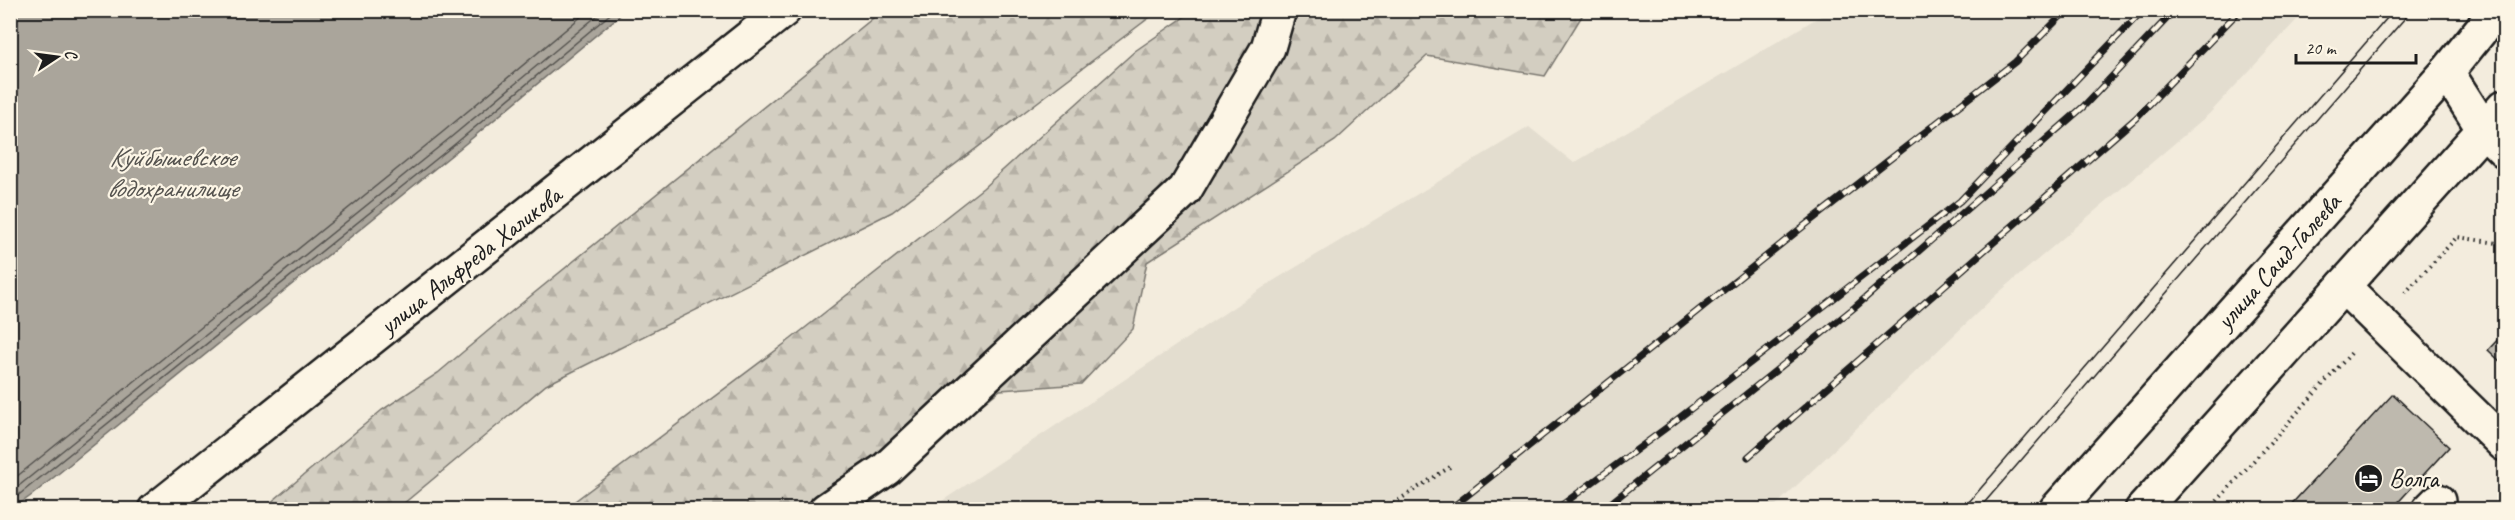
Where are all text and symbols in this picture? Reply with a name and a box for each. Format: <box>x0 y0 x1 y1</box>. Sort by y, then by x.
north arrow <box>27 27 87 87</box>
scale bar <box>2296 27 2416 65</box>
text: 20 m <box>2305 37 2338 59</box>
text: С <box>60 48 82 62</box>
water label: Куйбышевское водохранилище <box>107 140 241 205</box>
street label: улица Альфреда Халикова <box>371 178 570 343</box>
street label: улица Саид-Галеева <box>2207 185 2349 338</box>
hotel icon: Волга <box>2352 462 2384 494</box>
place label: Волга <box>2389 462 2440 495</box>

